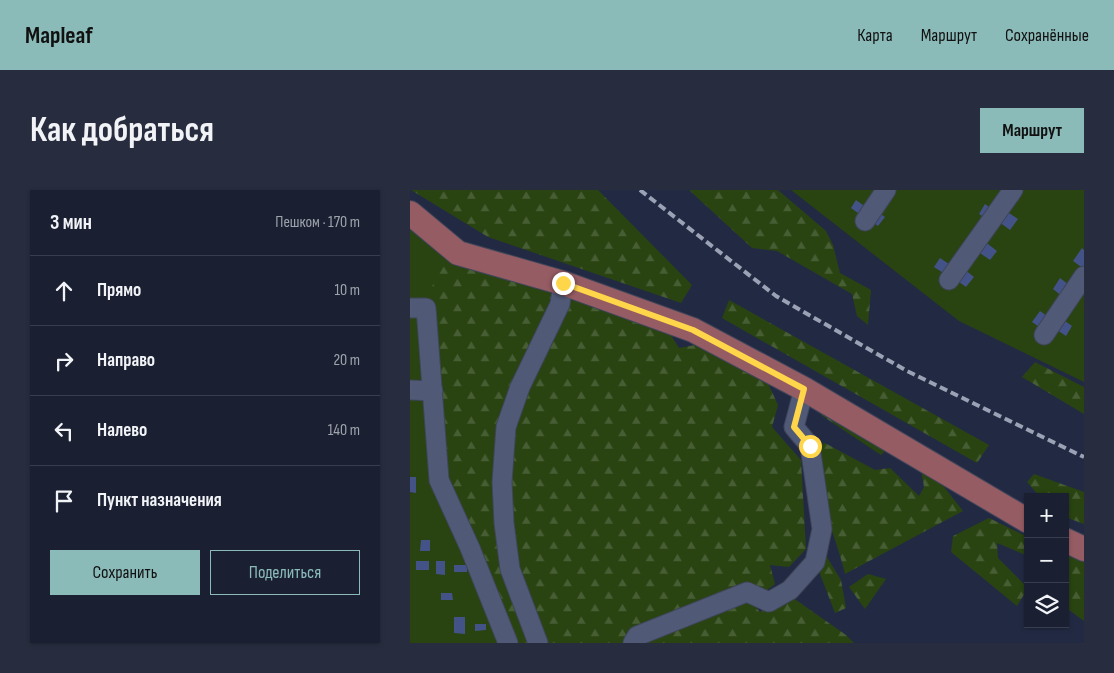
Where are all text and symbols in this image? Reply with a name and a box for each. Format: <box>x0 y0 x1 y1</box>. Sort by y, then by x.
text: Mapleaf <box>25 21 93 50</box>
text: Карта <box>857 25 893 46</box>
text: Маршрут <box>921 25 977 46</box>
text: Сохранённые <box>1005 25 1089 46</box>
button: Маршрут <box>980 108 1084 153</box>
text: Как добраться <box>30 109 214 152</box>
text: 3 мин <box>50 210 92 235</box>
text: Пешком · 170 m <box>275 213 360 232</box>
route end <box>552 272 575 295</box>
icon: ahead <box>50 277 78 305</box>
text: Прямо <box>97 279 141 302</box>
text: 10 m <box>334 281 360 300</box>
icon: right <box>50 347 78 375</box>
text: Направо <box>97 349 155 372</box>
text: 20 m <box>333 351 360 370</box>
icon: left <box>50 417 78 445</box>
text: Налево <box>97 419 147 442</box>
text: 140 m <box>328 421 360 440</box>
route start <box>799 435 822 458</box>
icon: arrive <box>50 487 78 515</box>
text: Пункт назначения <box>97 489 222 512</box>
map controls <box>1024 493 1069 628</box>
button: + <box>1024 493 1069 538</box>
button: − <box>1024 538 1069 583</box>
button: Сохранить <box>50 550 200 595</box>
button: Поделиться <box>210 550 360 595</box>
button: layers <box>1024 583 1069 628</box>

